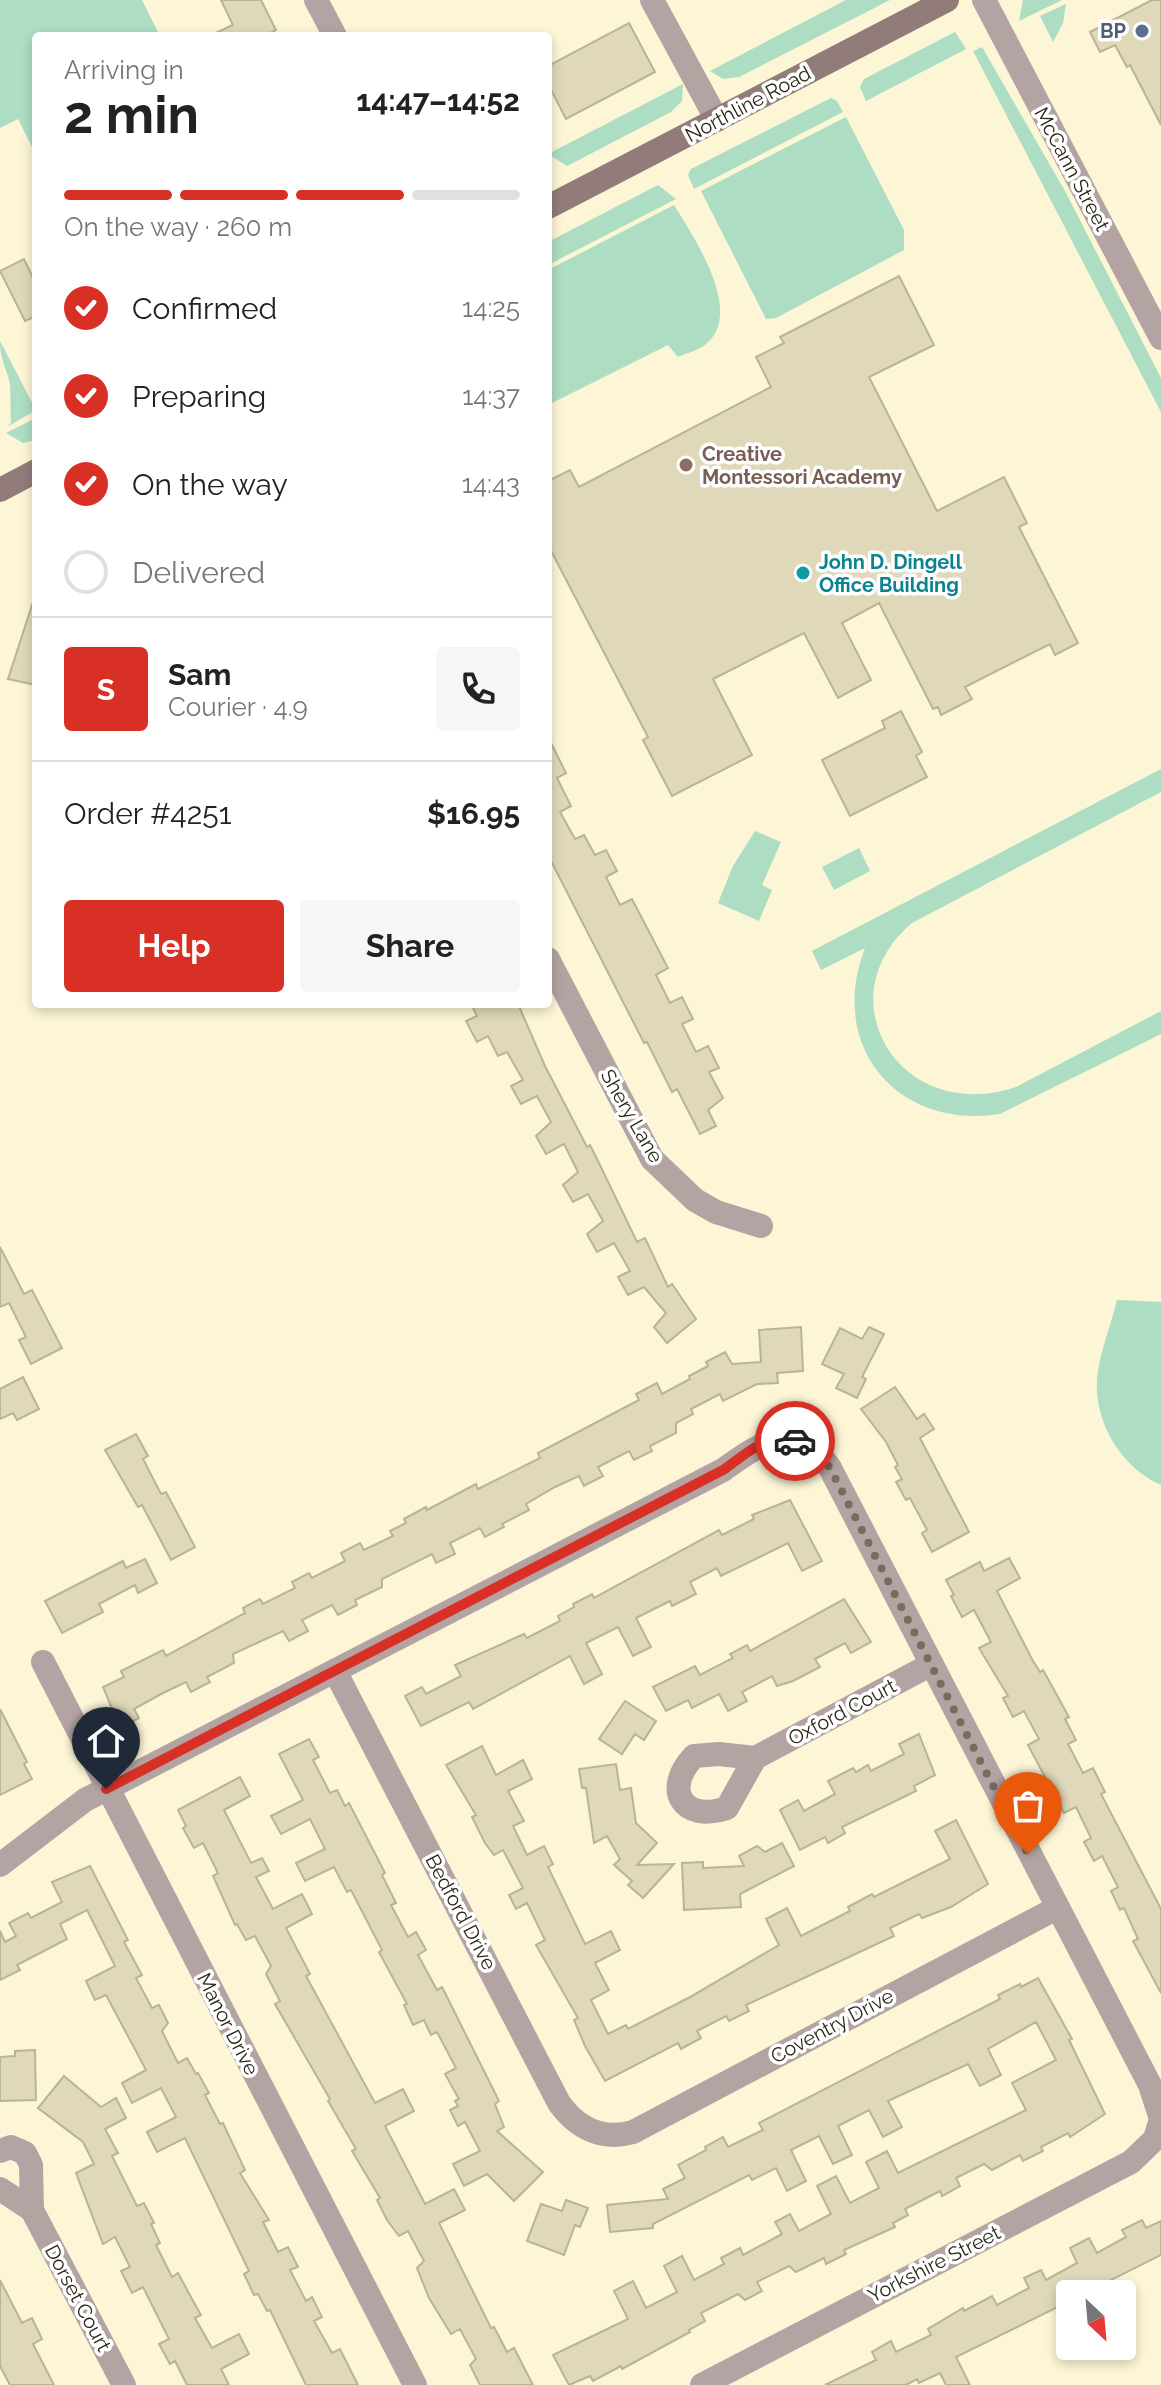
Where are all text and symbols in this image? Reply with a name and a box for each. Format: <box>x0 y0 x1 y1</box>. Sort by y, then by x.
place label: BP <box>1100 19 1127 43</box>
marker: BP <box>1133 22 1151 40</box>
text: Arriving in <box>64 55 184 85</box>
street label: Northline Road <box>681 61 815 147</box>
text: 14:47–14:52 <box>356 83 520 118</box>
text: 2 min <box>64 84 199 145</box>
street label: McCann Street <box>1029 103 1115 235</box>
text: On the way · 260 m <box>64 212 292 242</box>
icon: check <box>64 286 108 330</box>
text: Confirmed <box>132 291 277 326</box>
text: 14:25 <box>462 293 520 323</box>
icon: check <box>64 374 108 418</box>
text: Preparing <box>132 379 266 414</box>
text: 14:37 <box>462 381 520 411</box>
place label: Creative Montessori Academy <box>702 442 902 489</box>
marker: Creative Montessori Academy <box>677 456 695 474</box>
icon: check <box>64 462 108 506</box>
text: On the way <box>132 467 288 502</box>
text: 14:43 <box>462 469 520 499</box>
place label: John D. Dingell Office Building <box>819 550 963 597</box>
text: Delivered <box>132 555 265 590</box>
marker: John D. Dingell Office Building <box>794 564 812 582</box>
button: phone <box>436 647 520 731</box>
text: Sam <box>168 657 231 692</box>
text: S <box>97 672 115 707</box>
text: Courier · 4.9 <box>168 692 308 722</box>
text: Order #4251 <box>64 796 232 831</box>
text: $16.95 <box>427 796 520 831</box>
button: Help <box>64 900 284 992</box>
button: Share <box>300 900 520 992</box>
street label: Shery Lane <box>596 1065 669 1167</box>
courier <box>755 1401 835 1481</box>
icon: car <box>773 1419 817 1463</box>
street label: Oxford Court <box>784 1673 900 1750</box>
pin <box>72 1707 140 1789</box>
icon: home <box>84 1719 128 1763</box>
pin <box>994 1772 1062 1854</box>
icon: bag <box>1006 1784 1050 1828</box>
street label: Bedford Drive <box>420 1850 502 1974</box>
street label: Manor Drive <box>192 1969 264 2079</box>
street label: Coventry Drive <box>766 1983 898 2068</box>
street label: Yorkshire Street <box>864 2220 1004 2308</box>
street label: Dorset Court <box>40 2240 116 2356</box>
north arrow <box>1056 2280 1136 2360</box>
map controls <box>1056 2280 1136 2360</box>

